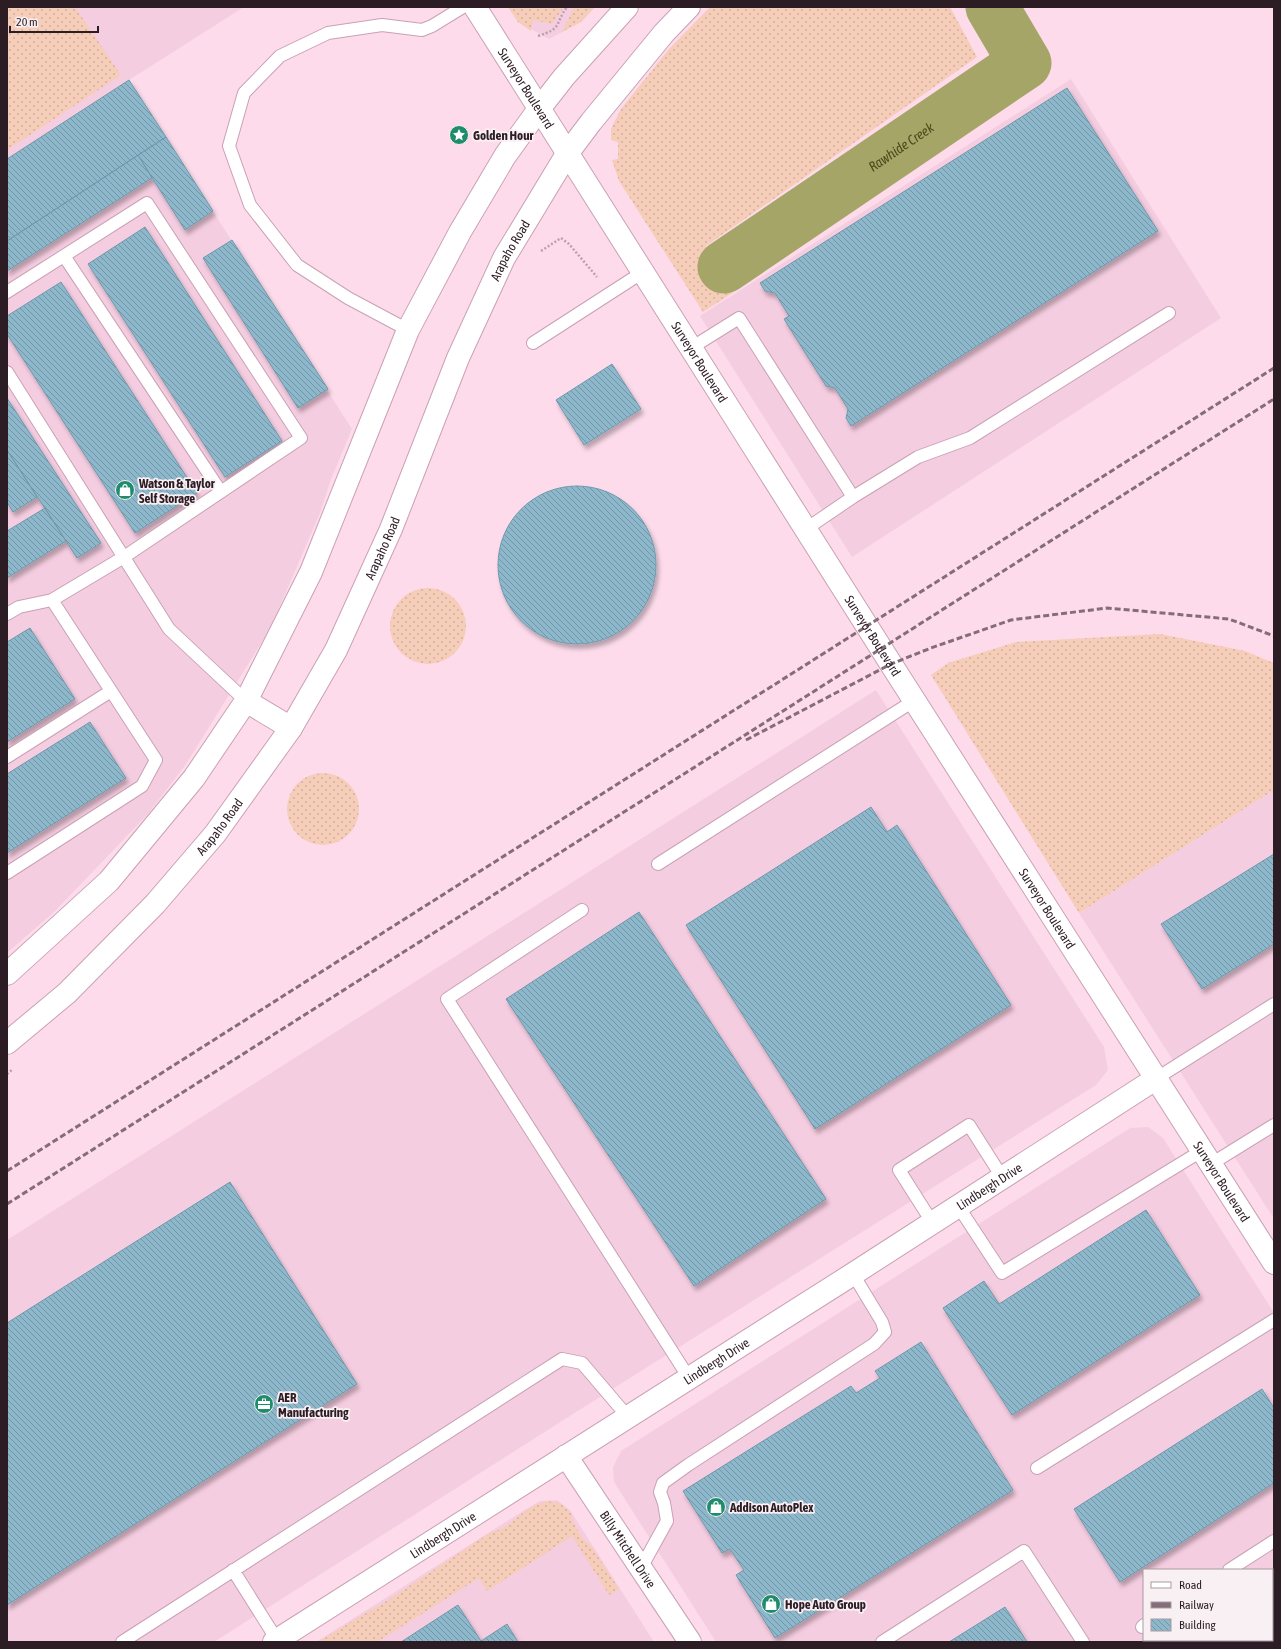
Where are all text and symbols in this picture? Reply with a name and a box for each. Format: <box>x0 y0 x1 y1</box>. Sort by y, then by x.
scale bar <box>10 8 98 34</box>
text: 20 m <box>16 15 38 29</box>
street label: Surveyor Boulevard <box>495 45 557 131</box>
water label: Rawhide Creek <box>865 119 938 175</box>
place icon: Golden Hour <box>448 124 470 146</box>
place label: Golden Hour <box>473 128 534 143</box>
street label: Arapaho Road <box>487 217 533 283</box>
street label: Surveyor Boulevard <box>669 319 731 405</box>
place label: Watson & Taylor Self Storage <box>138 476 216 506</box>
shop icon: Watson & Taylor Self Storage <box>114 479 136 501</box>
street label: Arapaho Road <box>362 514 403 582</box>
street label: Surveyor Boulevard <box>842 592 904 679</box>
street label: Arapaho Road <box>193 795 246 858</box>
street label: Surveyor Boulevard <box>1016 866 1079 952</box>
street label: Surveyor Boulevard <box>1191 1139 1253 1225</box>
street label: Lindbergh Drive <box>954 1160 1025 1213</box>
street label: Lindbergh Drive <box>681 1334 752 1387</box>
place label: AER Manufacturing <box>277 1390 349 1420</box>
office icon: AER Manufacturing <box>253 1393 275 1415</box>
shop icon: Addison AutoPlex <box>705 1496 727 1518</box>
place label: Addison AutoPlex <box>729 1500 814 1515</box>
street label: Lindbergh Drive <box>407 1508 479 1561</box>
street label: Billy Mitchell Drive <box>597 1508 659 1591</box>
legend <box>1143 1569 1273 1641</box>
text: Road <box>1179 1578 1202 1592</box>
shop icon: Hope Auto Group <box>760 1593 782 1615</box>
place label: Hope Auto Group <box>785 1597 866 1612</box>
text: Railway <box>1179 1598 1214 1612</box>
text: Building <box>1179 1618 1217 1632</box>

